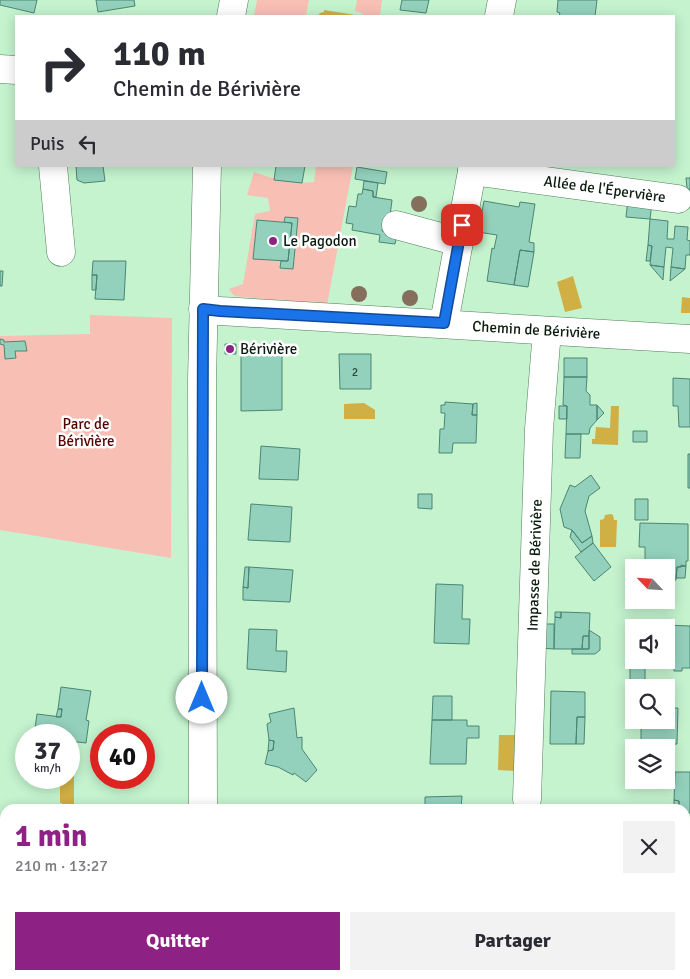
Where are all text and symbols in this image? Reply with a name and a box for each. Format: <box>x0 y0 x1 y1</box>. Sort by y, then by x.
text: 110 m <box>113 32 206 75</box>
icon: right <box>30 35 95 100</box>
text: Chemin de Bérivière <box>113 75 301 102</box>
icon: left <box>74 130 102 158</box>
text: Puis <box>30 132 64 156</box>
street label: Allée de l'Épervière <box>543 172 667 206</box>
pin <box>441 204 483 246</box>
icon: arrive <box>448 211 476 239</box>
place label: Le Pagodon <box>283 232 357 250</box>
marker: Le Pagodon <box>267 235 279 247</box>
street label: Chemin de Bérivière <box>472 317 601 343</box>
place label: Bérivière <box>240 340 297 358</box>
marker: Bérivière <box>224 343 236 355</box>
house number: 2 <box>352 365 358 380</box>
park label: Parc de Bérivière <box>57 415 115 450</box>
street label: Impasse de Bérivière <box>523 499 546 631</box>
north arrow <box>625 559 675 609</box>
map controls <box>625 559 675 789</box>
button: sound <box>625 619 675 669</box>
position arrow <box>175 671 227 723</box>
button: search <box>625 679 675 729</box>
speed limit sign: 40 <box>90 724 155 789</box>
text: 37 <box>34 735 61 766</box>
button: layers <box>625 739 675 789</box>
text: km/h <box>34 761 61 776</box>
text: 1 min <box>15 818 87 855</box>
button: close <box>623 821 675 873</box>
text: 210 m · 13:27 <box>15 856 108 876</box>
button: Quitter <box>15 912 340 970</box>
button: Partager <box>350 912 675 970</box>

